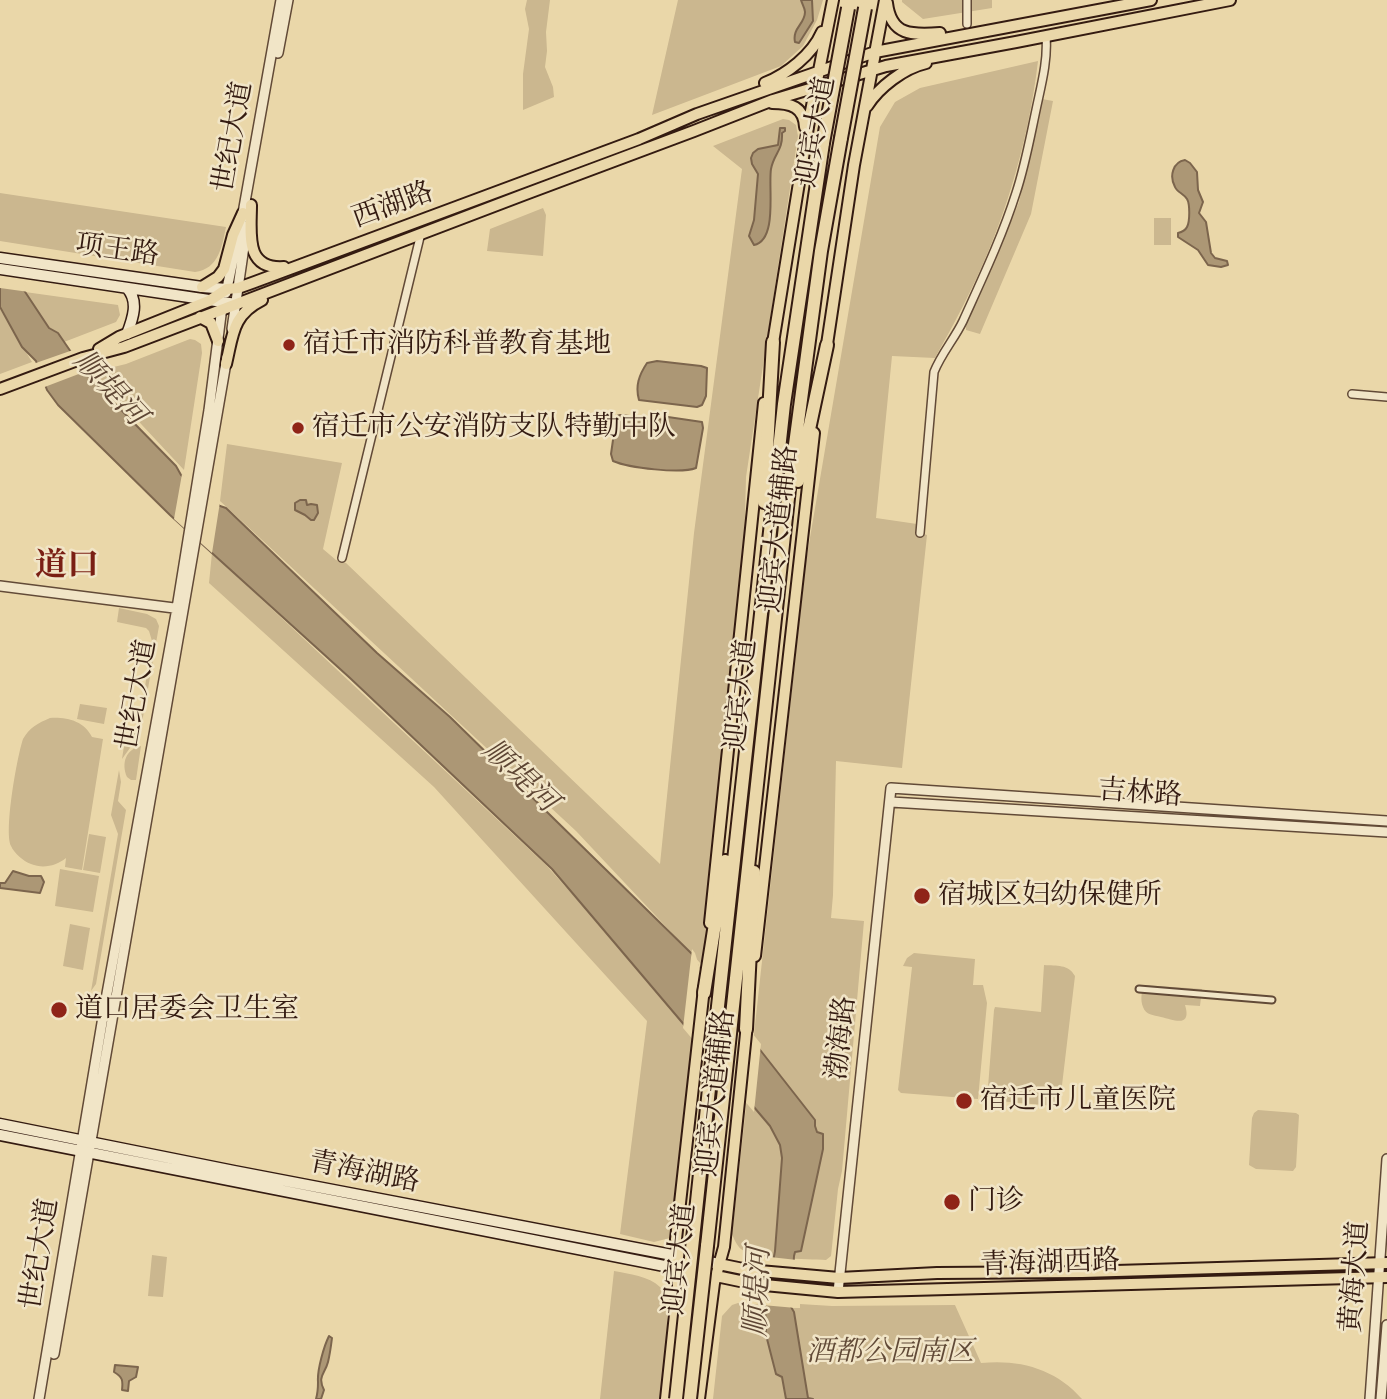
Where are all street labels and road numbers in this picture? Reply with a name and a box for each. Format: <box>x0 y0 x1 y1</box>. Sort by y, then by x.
street label: 迎宾大道 <box>791 74 843 190</box>
street label: 世纪大道 <box>208 79 260 195</box>
street label: 西湖路 <box>348 176 438 236</box>
street label: 项王路 <box>73 229 161 273</box>
street label: 迎宾大道辅路 <box>755 444 805 614</box>
street label: 世纪大道 <box>112 637 164 753</box>
street label: 迎宾大道 <box>719 638 765 752</box>
street label: 吉林路 <box>1097 774 1183 814</box>
street label: 渤海路 <box>821 994 863 1082</box>
street label: 迎宾大道辅路 <box>692 1008 742 1178</box>
street label: 青海湖路 <box>306 1146 422 1200</box>
street label: 世纪大道 <box>16 1196 66 1312</box>
street label: 迎宾大道 <box>658 1202 704 1316</box>
street label: 黄海大道 <box>1335 1220 1377 1334</box>
street label: 青海湖西路 <box>979 1245 1121 1283</box>

